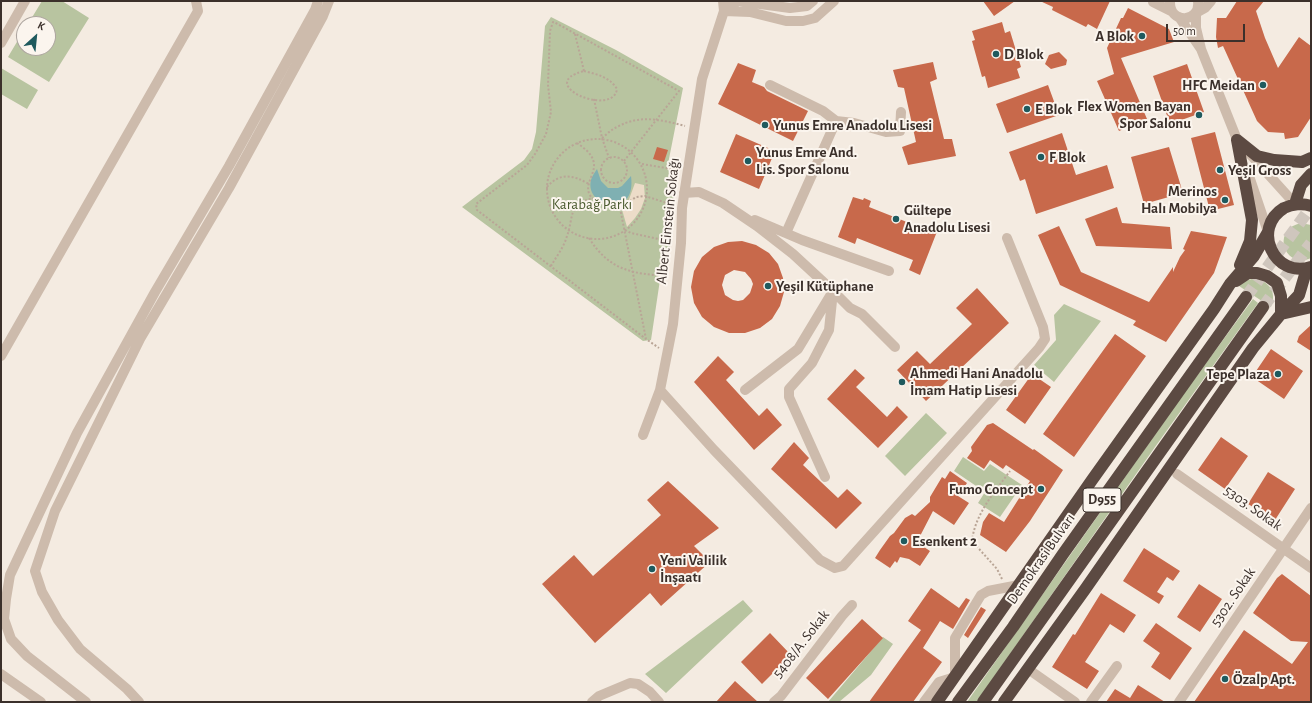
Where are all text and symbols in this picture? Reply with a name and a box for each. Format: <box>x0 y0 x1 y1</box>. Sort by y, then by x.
north arrow <box>16 16 56 56</box>
scale bar <box>1168 16 1247 42</box>
text: K <box>36 19 47 32</box>
text: 50 m <box>1173 25 1196 37</box>
place label: A Blok <box>1095 27 1134 45</box>
marker: A Blok <box>1137 31 1147 41</box>
place label: D Blok <box>1004 45 1044 63</box>
marker: D Blok <box>991 49 1001 59</box>
place label: HFC Meidan <box>1182 76 1255 94</box>
marker: HFC Meidan <box>1258 80 1268 90</box>
place label: Flex Women Bayan Spor Salonu <box>1077 97 1191 132</box>
place label: E Blok <box>1035 100 1072 118</box>
marker: E Blok <box>1022 104 1032 114</box>
marker: Flex Women Bayan Spor Salonu <box>1194 110 1204 120</box>
place label: Yunus Emre Anadolu Lisesi <box>773 116 932 134</box>
marker: Yunus Emre Anadolu Lisesi <box>760 120 770 130</box>
place label: Yunus Emre And. Lis. Spor Salonu <box>756 143 857 178</box>
place label: F Blok <box>1049 148 1086 166</box>
marker: F Blok <box>1036 152 1046 162</box>
marker: Yunus Emre And. Lis. Spor Salonu <box>743 156 753 166</box>
street label: Albert Einstein Sokağı <box>652 157 684 285</box>
place label: Yeşil Gross <box>1228 161 1291 179</box>
marker: Yeşil Gross <box>1215 165 1225 175</box>
place label: Merinos Halı Mobilya <box>1141 182 1217 217</box>
park label: Karabağ Parkı <box>552 195 632 213</box>
marker: Merinos Halı Mobilya <box>1220 195 1230 205</box>
place label: Gültepe Anadolu Lisesi <box>904 201 990 236</box>
marker: Gültepe Anadolu Lisesi <box>891 214 901 224</box>
place label: Yeşil Kütüphane <box>776 277 873 295</box>
marker: Yeşil Kütüphane <box>763 281 773 291</box>
place label: Ahmedi Hani Anadolu İmam Hatip Lisesi <box>910 364 1043 399</box>
place label: Tepe Plaza <box>1206 365 1270 383</box>
marker: Tepe Plaza <box>1273 369 1283 379</box>
marker: Ahmedi Hani Anadolu İmam Hatip Lisesi <box>897 377 907 387</box>
place label: Fumo Concept <box>949 480 1033 498</box>
street label: 5303. Sokak <box>1220 481 1286 535</box>
marker: Fumo Concept <box>1036 484 1046 494</box>
road number: D955 <box>1083 488 1121 512</box>
street label: Demokrasi Bulvarı <box>1003 510 1079 608</box>
place label: Esenkent 2 <box>912 532 977 550</box>
marker: Esenkent 2 <box>899 536 909 546</box>
place label: Yeni Valilik İnşaatı <box>660 551 727 586</box>
marker: Yeni Valilik İnşaatı <box>647 564 657 574</box>
street label: 5302. Sokak <box>1207 564 1259 630</box>
street label: 5408/A. Sokak <box>769 606 833 682</box>
place label: Özalp Apt. <box>1233 670 1295 688</box>
marker: Özalp Apt. <box>1220 674 1230 684</box>

